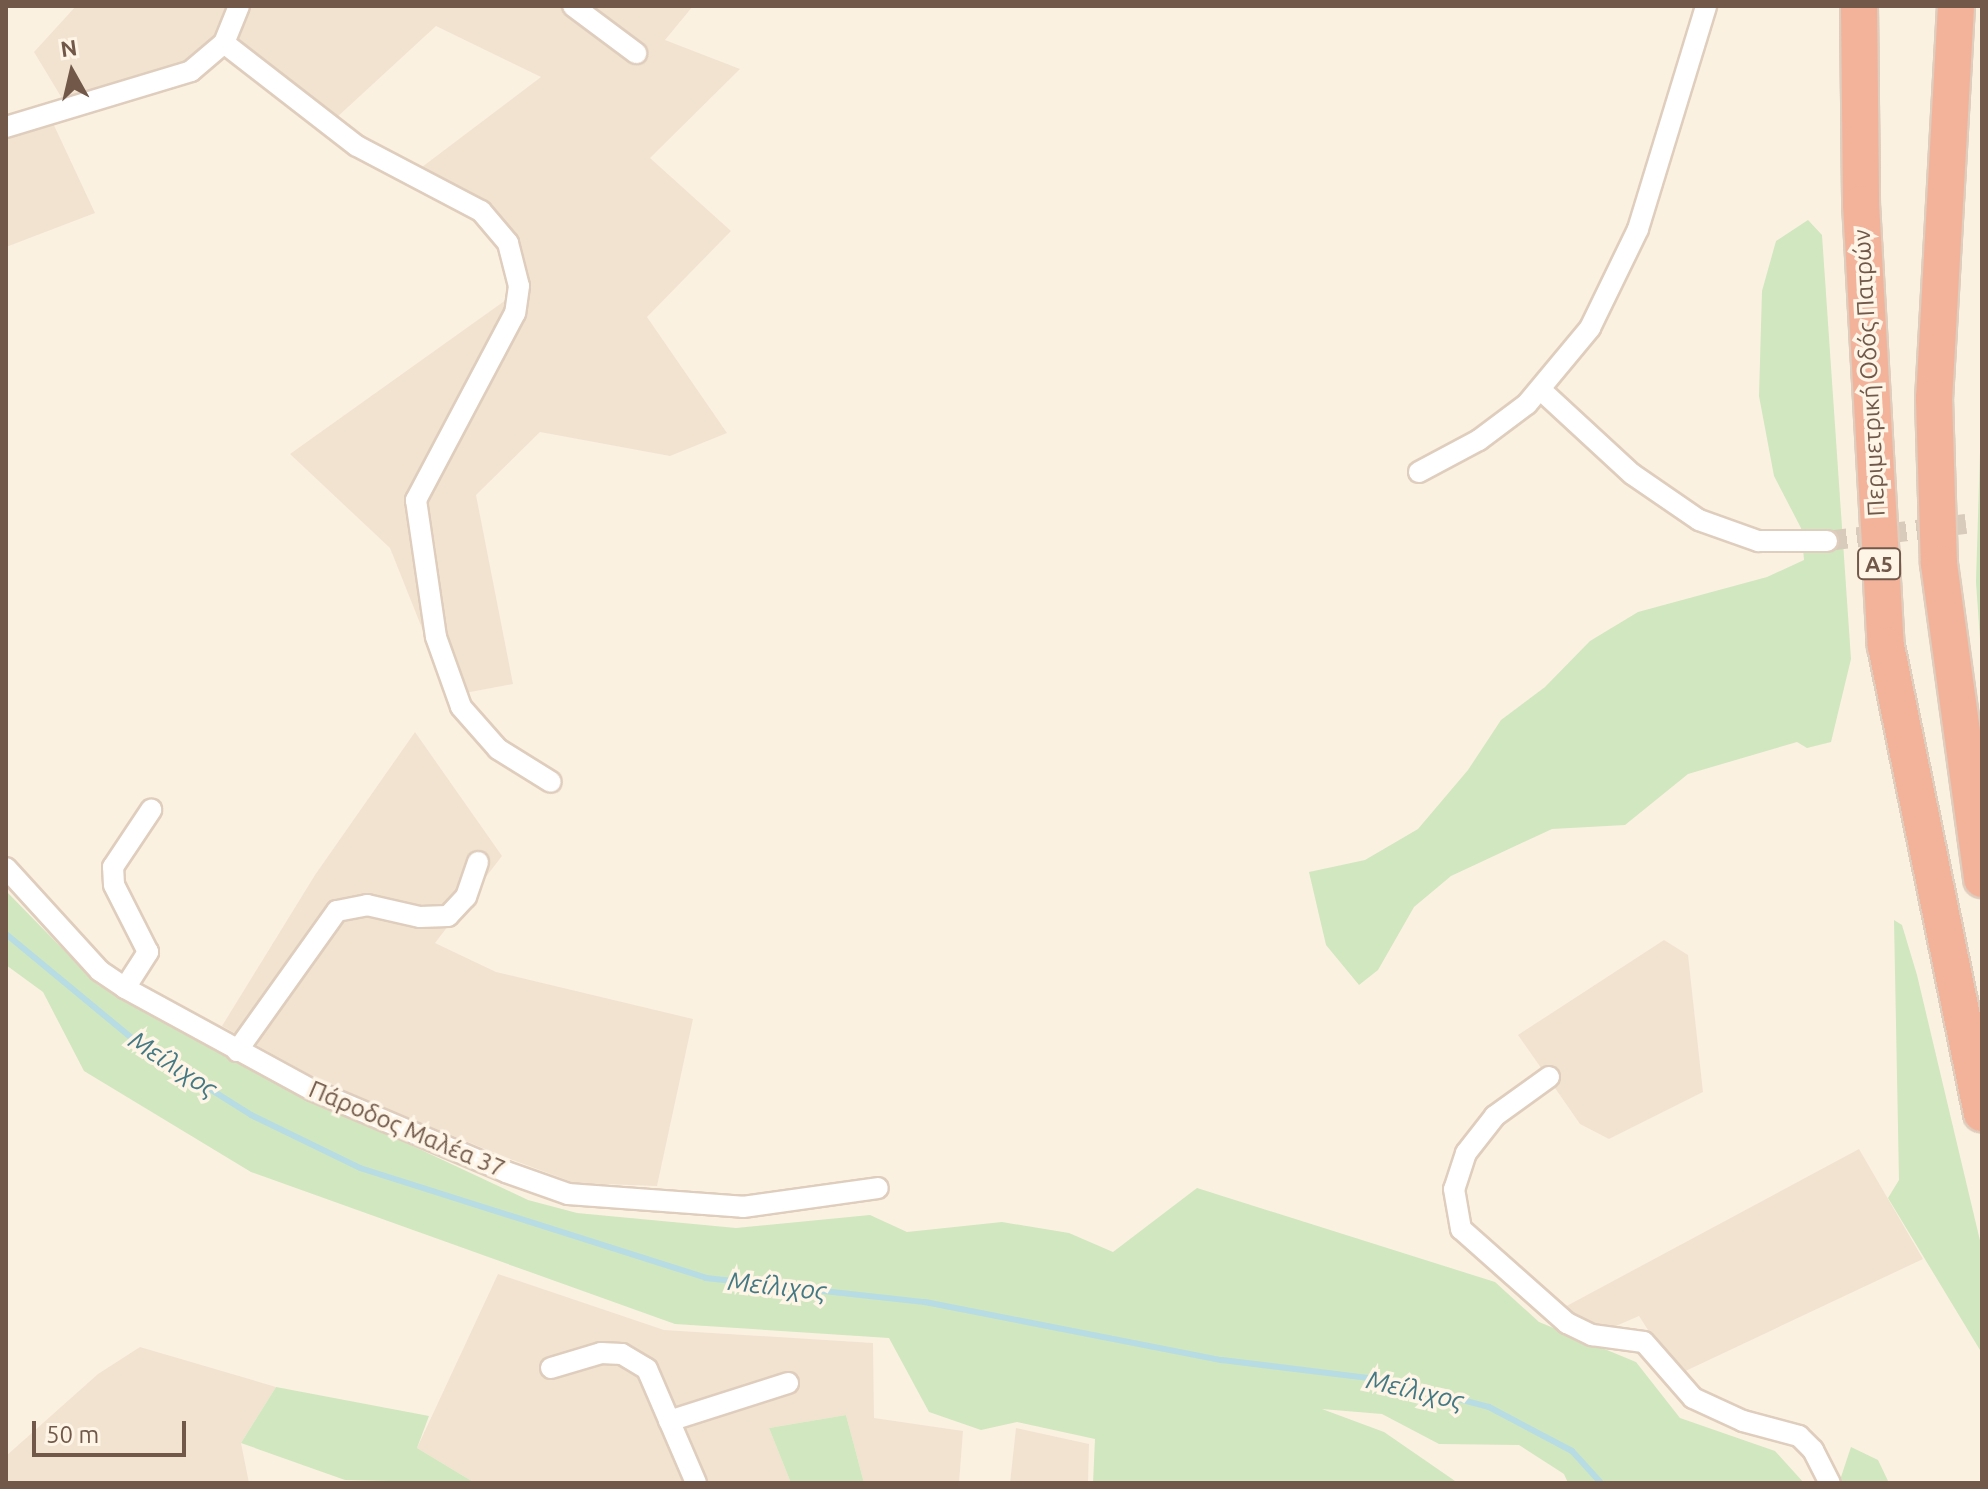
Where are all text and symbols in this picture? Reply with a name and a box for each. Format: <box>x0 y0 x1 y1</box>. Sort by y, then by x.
north arrow <box>32 32 112 112</box>
text: N <box>59 34 78 61</box>
street label: Περιμετρική Οδός Πατρών <box>1847 229 1891 517</box>
road number: Α5 <box>1857 546 1901 582</box>
water label: Μείλιχος <box>123 1024 223 1104</box>
street label: Πάροδος Μαλέα 37 <box>305 1075 509 1183</box>
water label: Μείλιχος <box>726 1265 828 1307</box>
water label: Μείλιχος <box>1364 1364 1466 1416</box>
scale bar <box>36 1405 190 1455</box>
text: 50 m <box>46 1421 99 1448</box>

